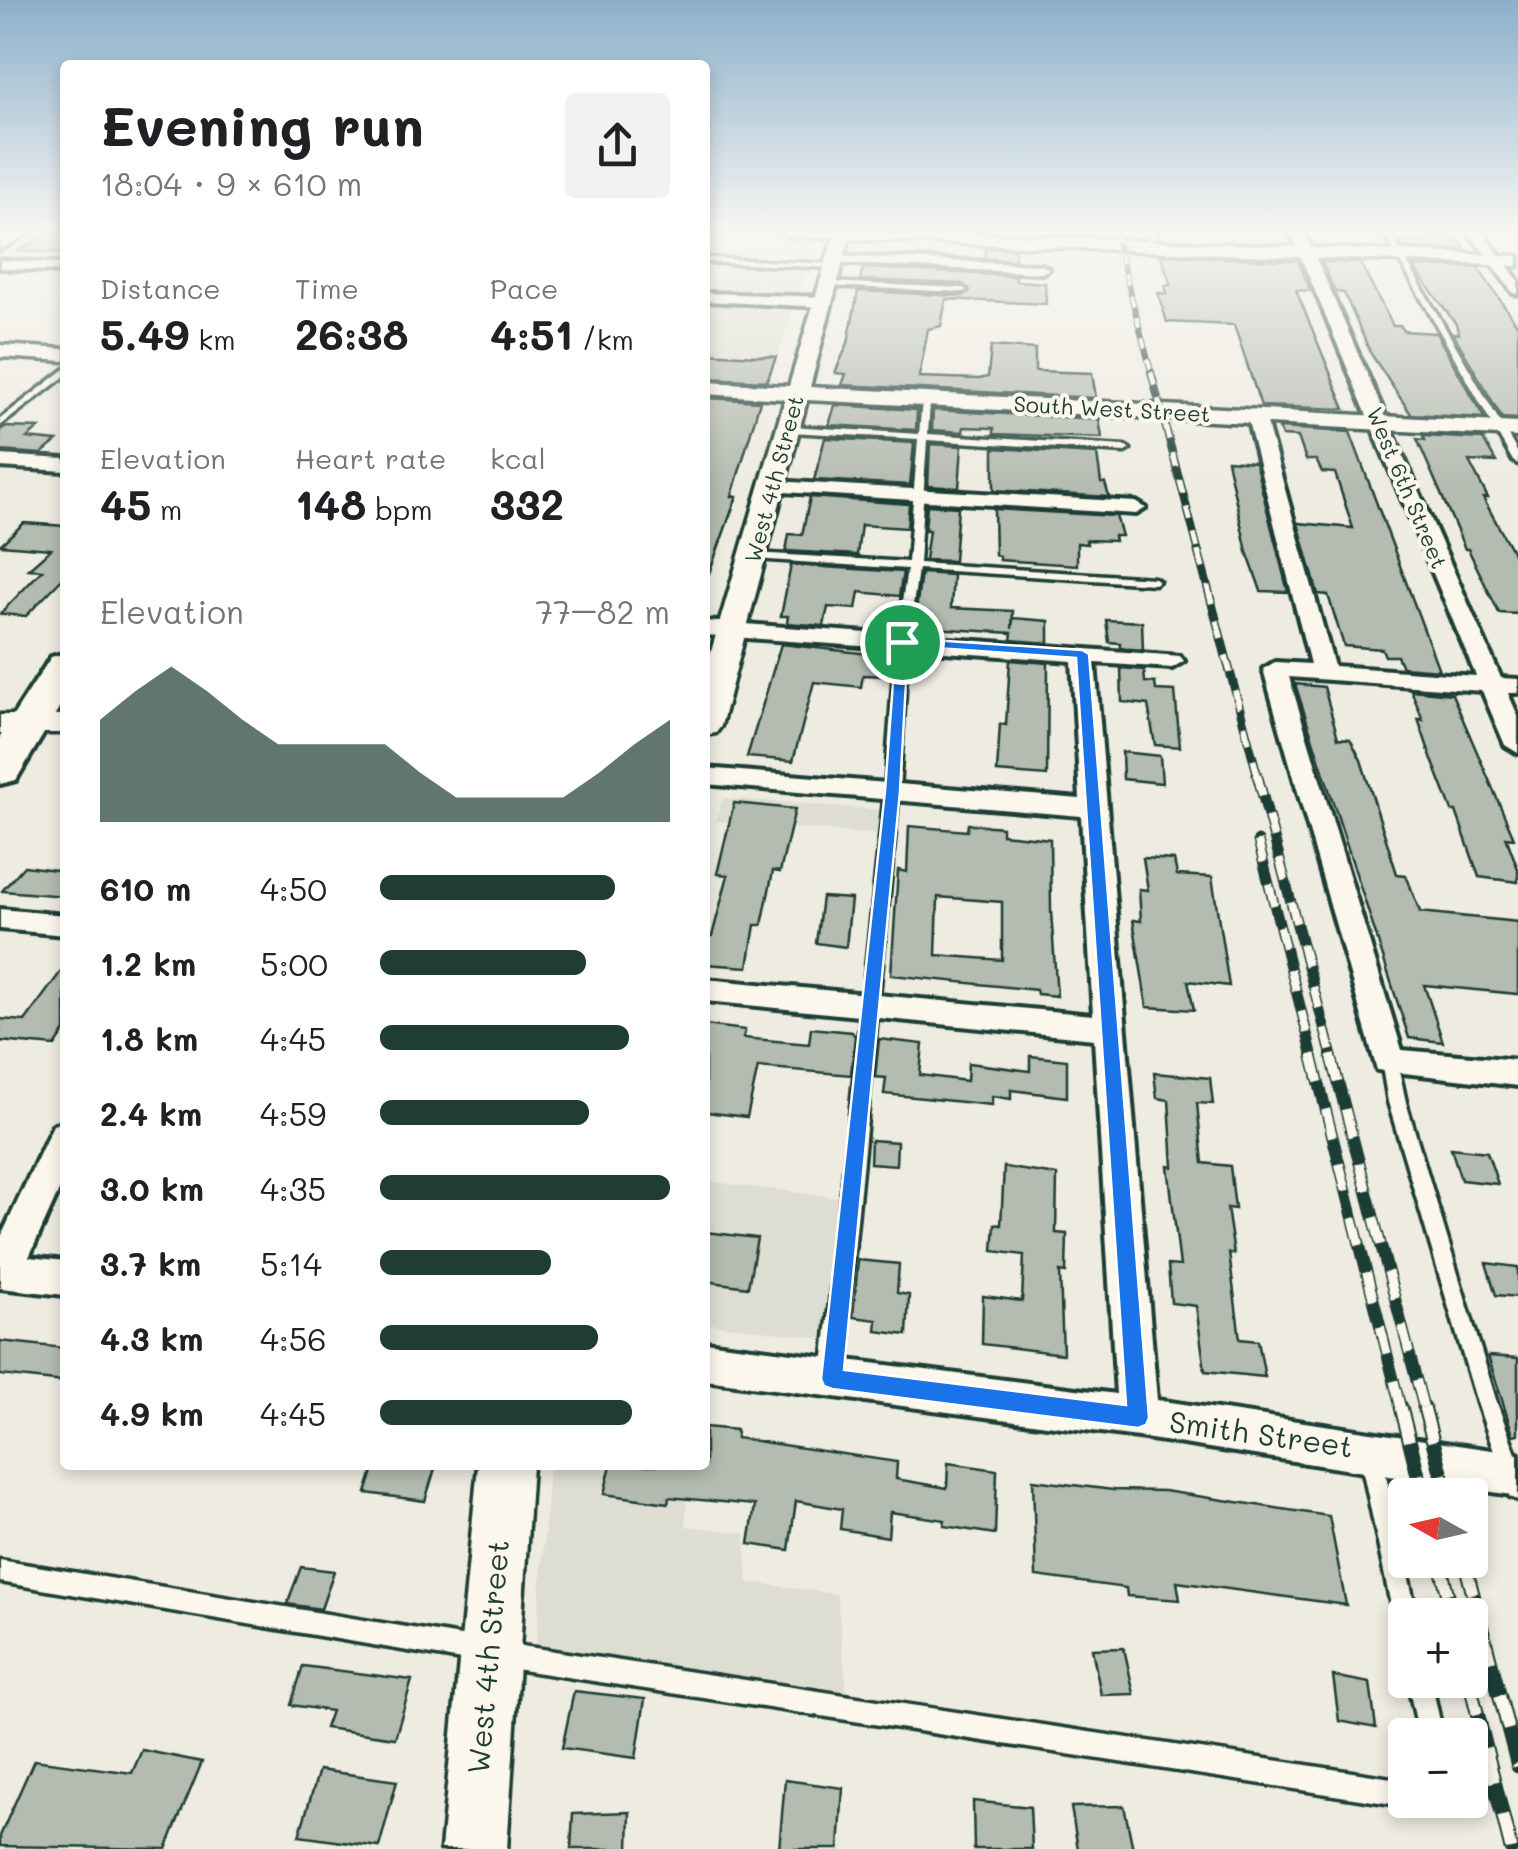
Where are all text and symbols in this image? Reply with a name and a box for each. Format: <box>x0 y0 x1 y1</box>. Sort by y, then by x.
text: Evening run <box>100 88 424 160</box>
button: share <box>565 93 670 198</box>
text: 18:04 · 9 × 610 m <box>100 162 362 204</box>
text: Distance <box>100 270 221 306</box>
text: Time <box>295 270 359 306</box>
text: Pace <box>490 270 558 306</box>
text: 5.49 <box>100 306 189 361</box>
text: 26:38 <box>295 306 408 361</box>
text: 4:51 <box>490 306 573 361</box>
text: km <box>189 321 236 357</box>
text: /km <box>573 321 634 357</box>
street label: South West Street <box>1013 389 1211 428</box>
street label: West 4th Street <box>737 392 810 566</box>
street label: West 6th Street <box>1360 403 1455 573</box>
text: Elevation <box>100 440 226 476</box>
text: Heart rate <box>295 440 446 476</box>
text: kcal <box>490 440 546 476</box>
text: 45 <box>100 476 151 531</box>
text: 148 <box>295 476 366 531</box>
text: 332 <box>490 476 564 531</box>
text: m <box>151 491 182 527</box>
text: bpm <box>366 491 433 527</box>
text: Elevation <box>100 590 244 632</box>
text: 77–82 m <box>535 590 670 632</box>
pin <box>860 600 945 685</box>
icon: arrive <box>875 615 930 670</box>
text: 610 m <box>100 867 191 909</box>
text: 4:50 <box>260 867 327 909</box>
text: 1.2 km <box>100 942 196 984</box>
text: 5:00 <box>260 942 328 984</box>
text: 1.8 km <box>100 1017 198 1059</box>
text: 4:45 <box>260 1017 326 1059</box>
text: 2.4 km <box>100 1092 202 1134</box>
text: 4:59 <box>260 1092 326 1134</box>
text: 3.0 km <box>100 1167 204 1209</box>
text: 4:35 <box>260 1167 326 1209</box>
text: 3.7 km <box>100 1242 201 1284</box>
text: 5:14 <box>260 1242 322 1284</box>
text: 4.3 km <box>100 1317 204 1359</box>
text: 4:56 <box>260 1317 327 1359</box>
text: 4.9 km <box>100 1392 204 1434</box>
text: 4:45 <box>260 1392 326 1434</box>
street label: Smith Street <box>1167 1400 1356 1466</box>
north arrow <box>1388 1478 1488 1578</box>
map controls <box>1388 1478 1488 1818</box>
street label: West 4th Street <box>457 1538 517 1776</box>
button: + <box>1388 1598 1488 1698</box>
button: − <box>1388 1718 1488 1818</box>

